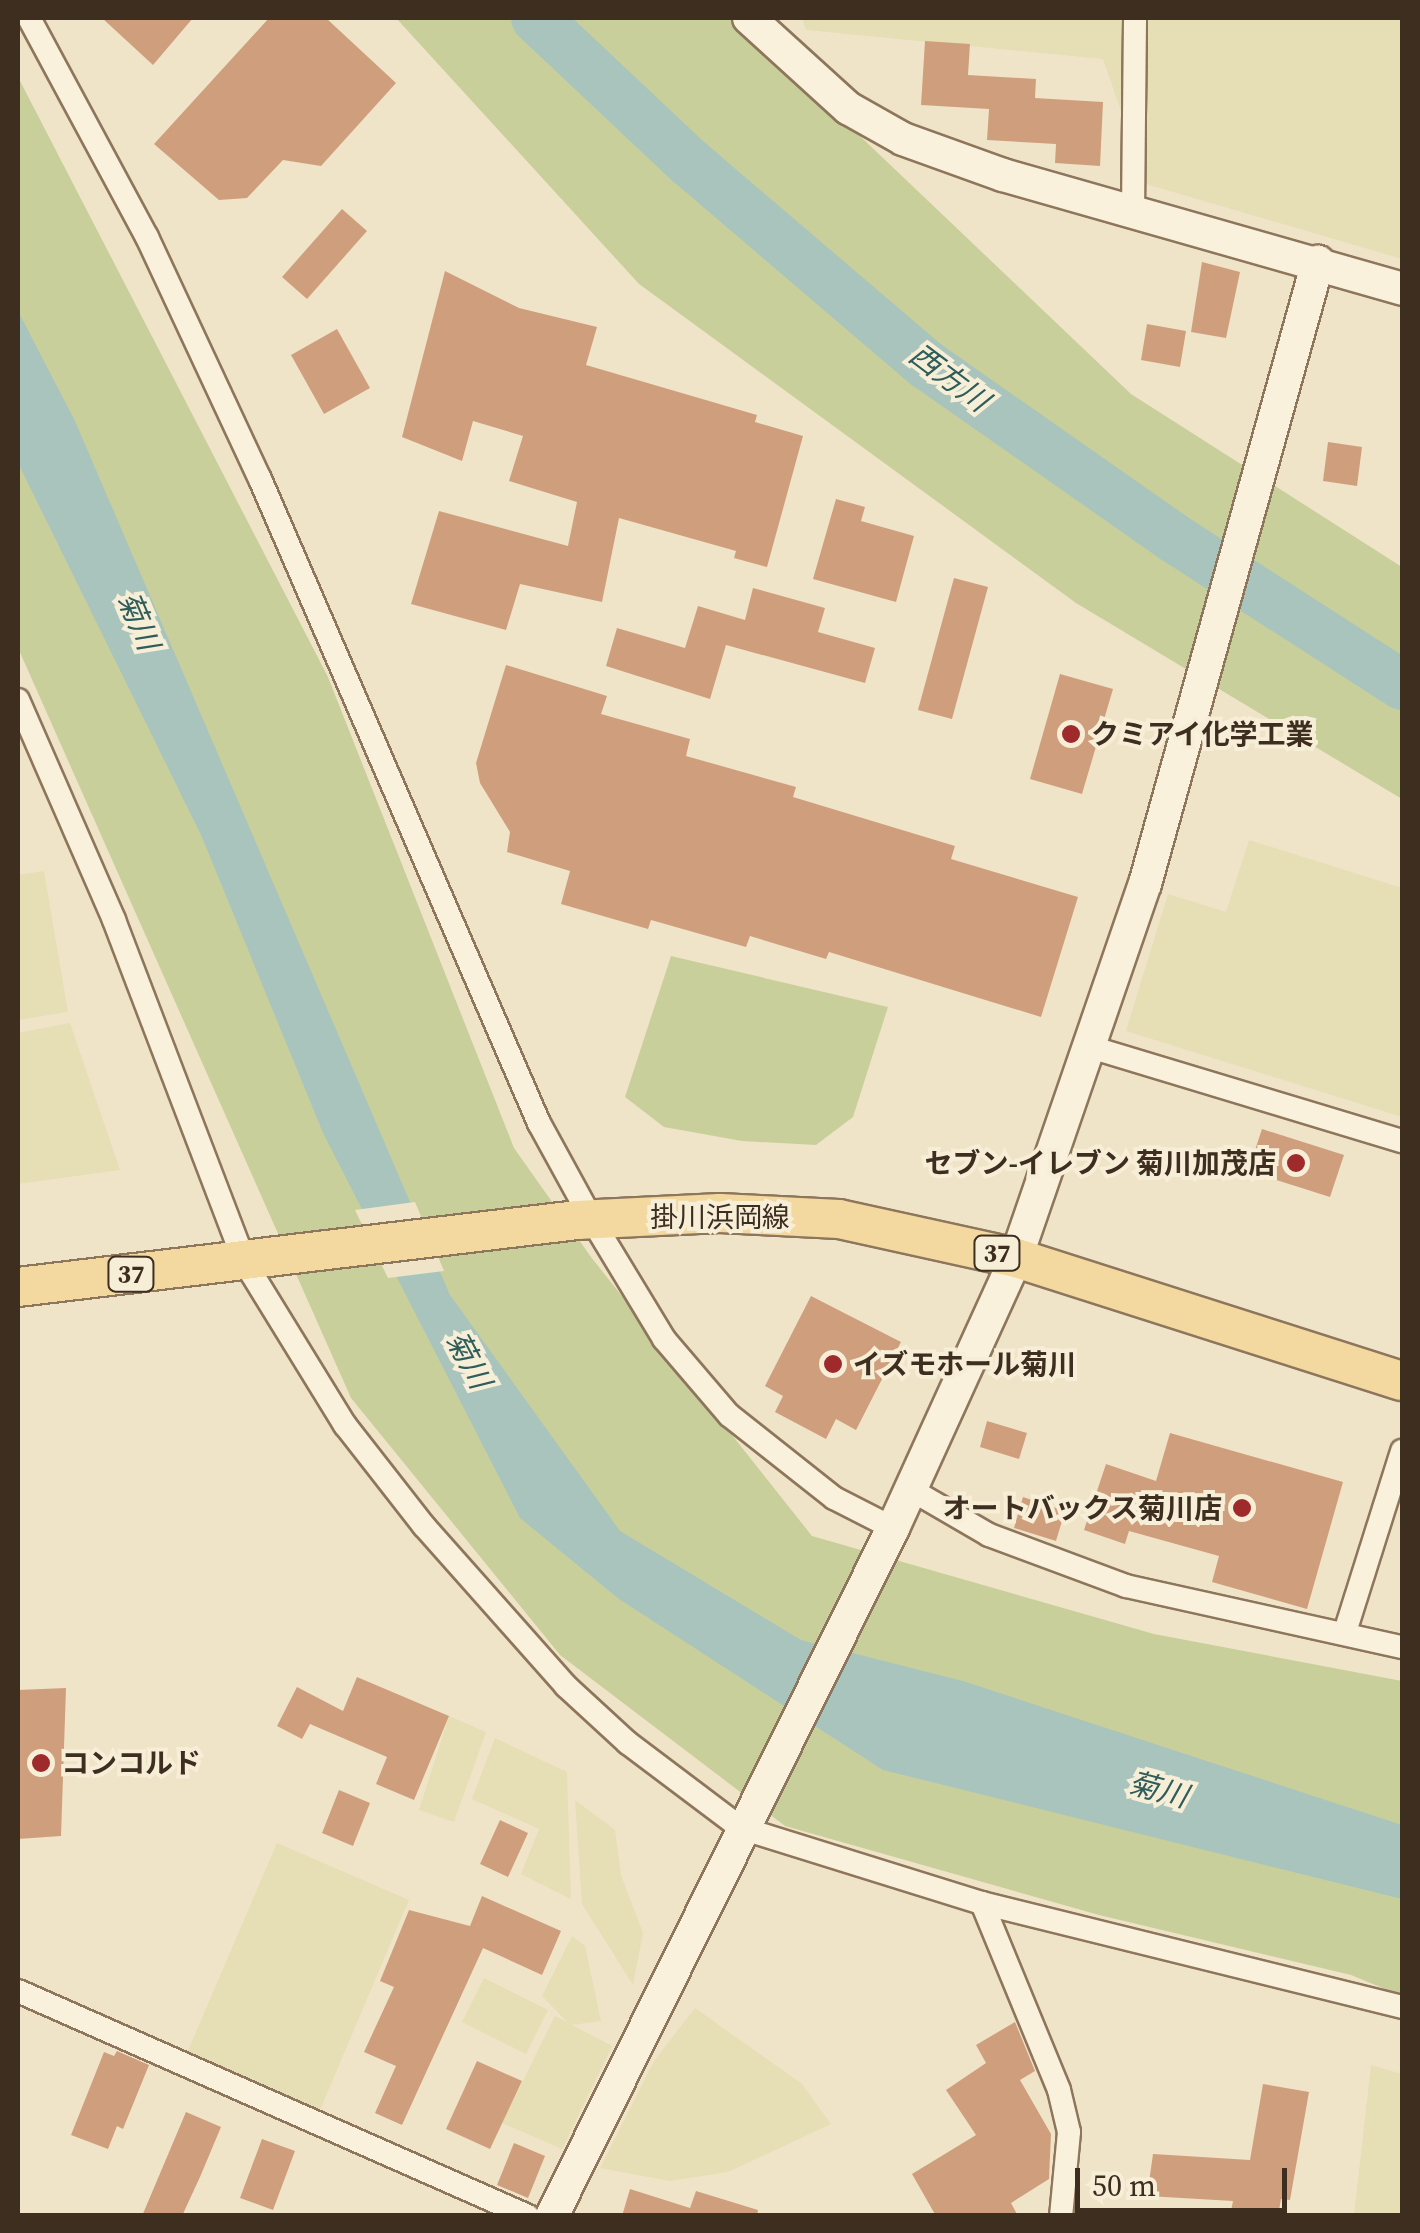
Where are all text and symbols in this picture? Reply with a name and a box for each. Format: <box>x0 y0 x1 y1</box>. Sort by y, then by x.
water label: 西方川 <box>902 337 996 419</box>
water label: 菊川 <box>110 586 166 656</box>
place label: クミアイ化学工業 <box>1091 717 1315 751</box>
marker: クミアイ化学工業 <box>1060 723 1082 745</box>
place label: セブン-イレブン 菊川加茂店 <box>925 1146 1276 1180</box>
marker: セブン-イレブン 菊川加茂店 <box>1285 1152 1307 1174</box>
street label: 掛川浜岡線 <box>650 1200 790 1234</box>
road number: 37 <box>972 1233 1022 1273</box>
road number: 37 <box>106 1254 156 1294</box>
water label: 菊川 <box>438 1325 498 1395</box>
place label: イズモホール菊川 <box>853 1347 1077 1381</box>
marker: イズモホール菊川 <box>822 1353 844 1375</box>
place label: オートバックス菊川店 <box>942 1491 1222 1525</box>
marker: オートバックス菊川店 <box>1231 1497 1253 1519</box>
place label: コンコルド <box>61 1746 201 1780</box>
marker: コンコルド <box>30 1752 52 1774</box>
water label: 菊川 <box>1124 1765 1192 1815</box>
scale bar <box>1080 2148 1292 2210</box>
text: 50 m <box>1092 2165 1156 2206</box>

